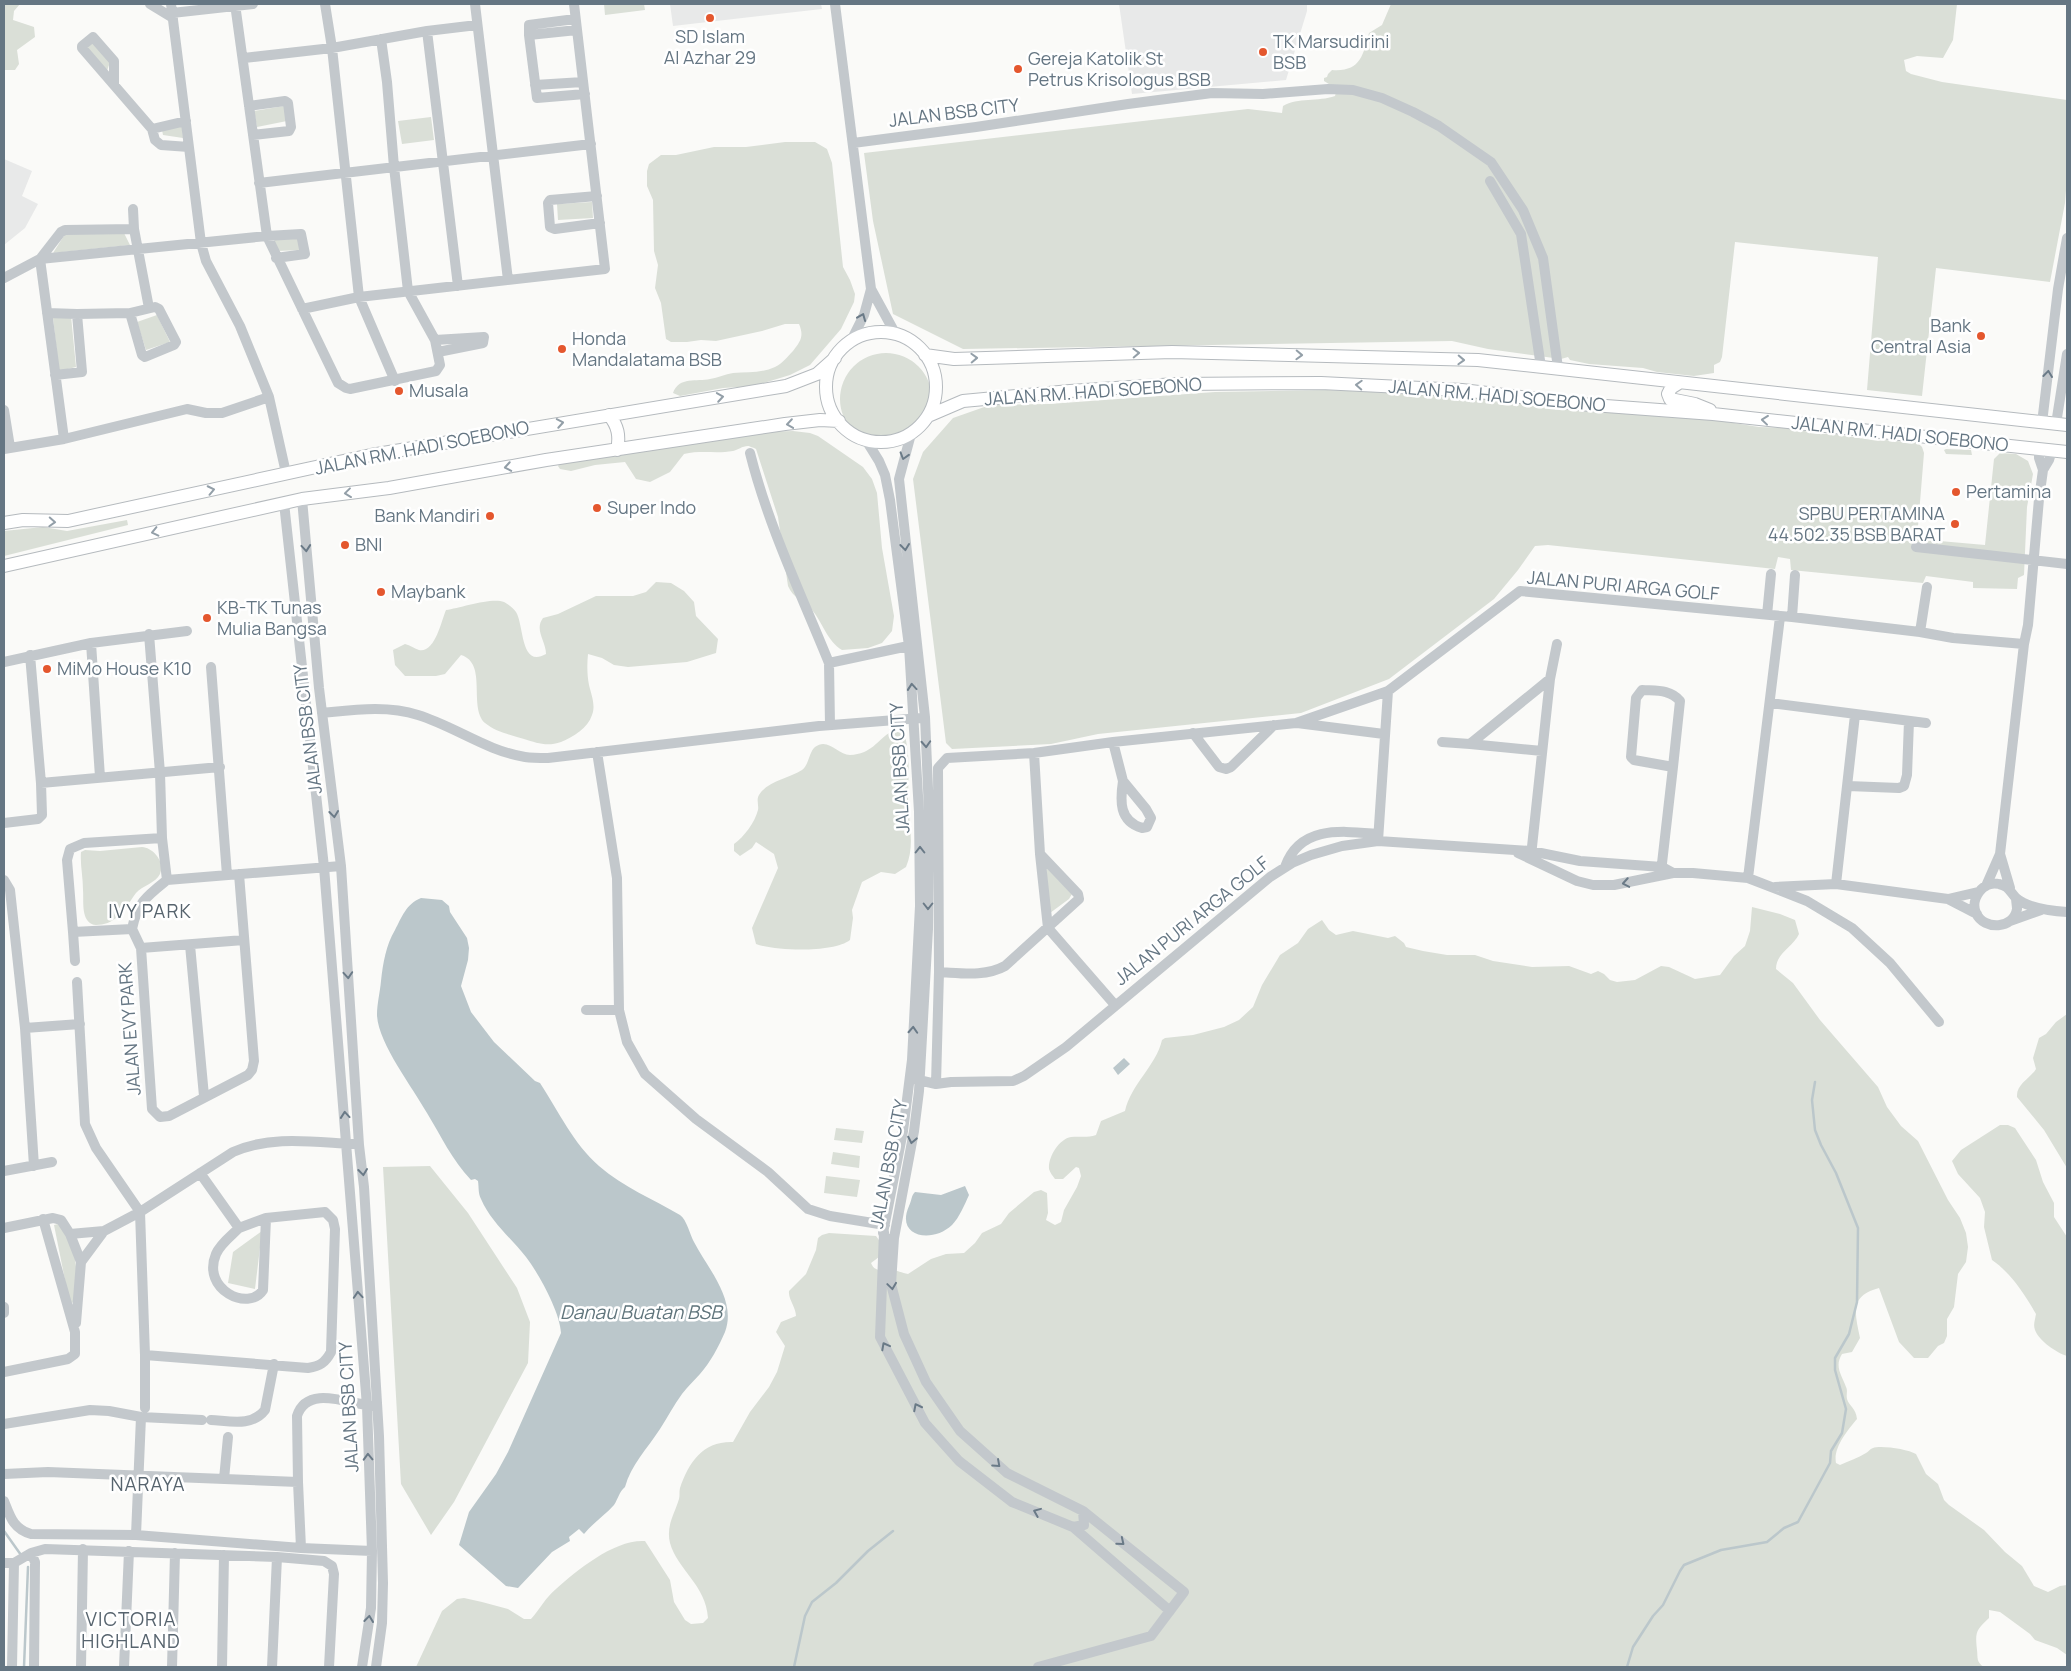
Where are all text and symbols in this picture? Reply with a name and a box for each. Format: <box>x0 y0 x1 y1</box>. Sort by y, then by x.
marker: SD Islam Al Azhar 29 <box>704 12 716 24</box>
place label: SD Islam Al Azhar 29 <box>664 24 756 69</box>
place label: TK Marsudirini BSB <box>1273 29 1390 74</box>
place label: Gereja Katolik St Petrus Krisologus BSB <box>1028 46 1211 91</box>
marker: TK Marsudirini BSB <box>1257 46 1269 58</box>
marker: Gereja Katolik St Petrus Krisologus BSB <box>1012 63 1024 75</box>
street label: JALAN BSB CITY <box>887 92 1021 132</box>
one-way arrow <box>856 313 866 322</box>
place label: Bank Central Asia <box>1871 313 1972 358</box>
place label: Honda Mandalatama BSB <box>572 326 722 371</box>
marker: Bank Central Asia <box>1975 330 1987 342</box>
marker: Honda Mandalatama BSB <box>556 343 568 355</box>
one-way arrow <box>1132 348 1140 358</box>
one-way arrow <box>1295 350 1303 361</box>
one-way arrow <box>970 353 978 364</box>
one-way arrow <box>1458 355 1465 365</box>
one-way arrow <box>2042 370 2053 378</box>
street label: JALAN RM. HADI SOEBONO <box>983 371 1202 411</box>
street label: JALAN RM. HADI SOEBONO <box>1387 374 1607 416</box>
place label: Musala <box>409 378 468 402</box>
one-way arrow <box>1355 379 1363 390</box>
marker: Musala <box>393 385 405 397</box>
one-way arrow <box>717 392 725 403</box>
street label: JALAN RM. HADI SOEBONO <box>1790 410 2010 456</box>
street label: JALAN RM. HADI SOEBONO <box>313 414 531 480</box>
one-way arrow <box>1760 415 1768 426</box>
one-way arrow <box>555 418 564 428</box>
one-way arrow <box>786 418 794 429</box>
one-way arrow <box>899 451 909 460</box>
one-way arrow <box>504 461 513 471</box>
place label: Pertamina <box>1966 479 2051 503</box>
one-way arrow <box>207 485 216 496</box>
marker: Pertamina <box>1950 486 1962 498</box>
one-way arrow <box>344 487 352 498</box>
place label: Super Indo <box>607 495 696 519</box>
place label: SPBU PERTAMINA 44.502.35 BSB BARAT <box>1768 501 1946 546</box>
marker: Super Indo <box>591 502 603 514</box>
place label: Bank Mandiri <box>374 503 480 527</box>
marker: Bank Mandiri <box>484 510 496 522</box>
one-way arrow <box>48 516 56 527</box>
marker: SPBU PERTAMINA 44.502.35 BSB BARAT <box>1949 518 1961 530</box>
one-way arrow <box>150 526 159 537</box>
place label: BNI <box>355 532 383 556</box>
marker: BNI <box>339 539 351 551</box>
one-way arrow <box>300 544 311 552</box>
one-way arrow <box>899 544 910 552</box>
street label: JALAN PURI ARGA GOLF <box>1526 565 1720 605</box>
place label: Maybank <box>391 579 466 603</box>
marker: Maybank <box>375 586 387 598</box>
place label: KB-TK Tunas Mulia Bangsa <box>217 595 327 640</box>
marker: KB-TK Tunas Mulia Bangsa <box>201 612 213 624</box>
place label: MiMo House K10 <box>57 656 192 680</box>
street label: JALAN BSB CITY <box>287 662 327 796</box>
marker: MiMo House K10 <box>41 663 53 675</box>
one-way arrow <box>907 683 918 691</box>
street label: JALAN BSB CITY <box>884 701 914 834</box>
one-way arrow <box>921 740 931 748</box>
one-way arrow <box>328 810 339 818</box>
one-way arrow <box>915 845 925 853</box>
street label: JALAN PURI ARGA GOLF <box>1109 850 1274 990</box>
one-way arrow <box>1621 877 1629 888</box>
district label: IVY PARK <box>108 898 192 924</box>
one-way arrow <box>923 902 933 910</box>
street label: JALAN EVY PARK <box>112 961 146 1096</box>
one-way arrow <box>343 972 354 980</box>
one-way arrow <box>907 1025 918 1033</box>
street label: JALAN BSB CITY <box>864 1096 912 1230</box>
one-way arrow <box>339 1111 350 1119</box>
one-way arrow <box>907 1135 918 1144</box>
one-way arrow <box>357 1169 368 1177</box>
one-way arrow <box>887 1282 897 1291</box>
one-way arrow <box>353 1290 364 1298</box>
water label: Danau Buatan BSB <box>560 1299 724 1325</box>
street label: JALAN BSB CITY <box>333 1340 363 1473</box>
one-way arrow <box>881 1343 891 1352</box>
one-way arrow <box>913 1403 923 1412</box>
one-way arrow <box>363 1453 374 1461</box>
one-way arrow <box>991 1458 1000 1467</box>
district label: NARAYA <box>110 1471 186 1497</box>
one-way arrow <box>1033 1508 1042 1518</box>
one-way arrow <box>1116 1536 1125 1545</box>
district label: VICTORIA HIGHLAND <box>81 1606 181 1654</box>
one-way arrow <box>364 1615 374 1624</box>

